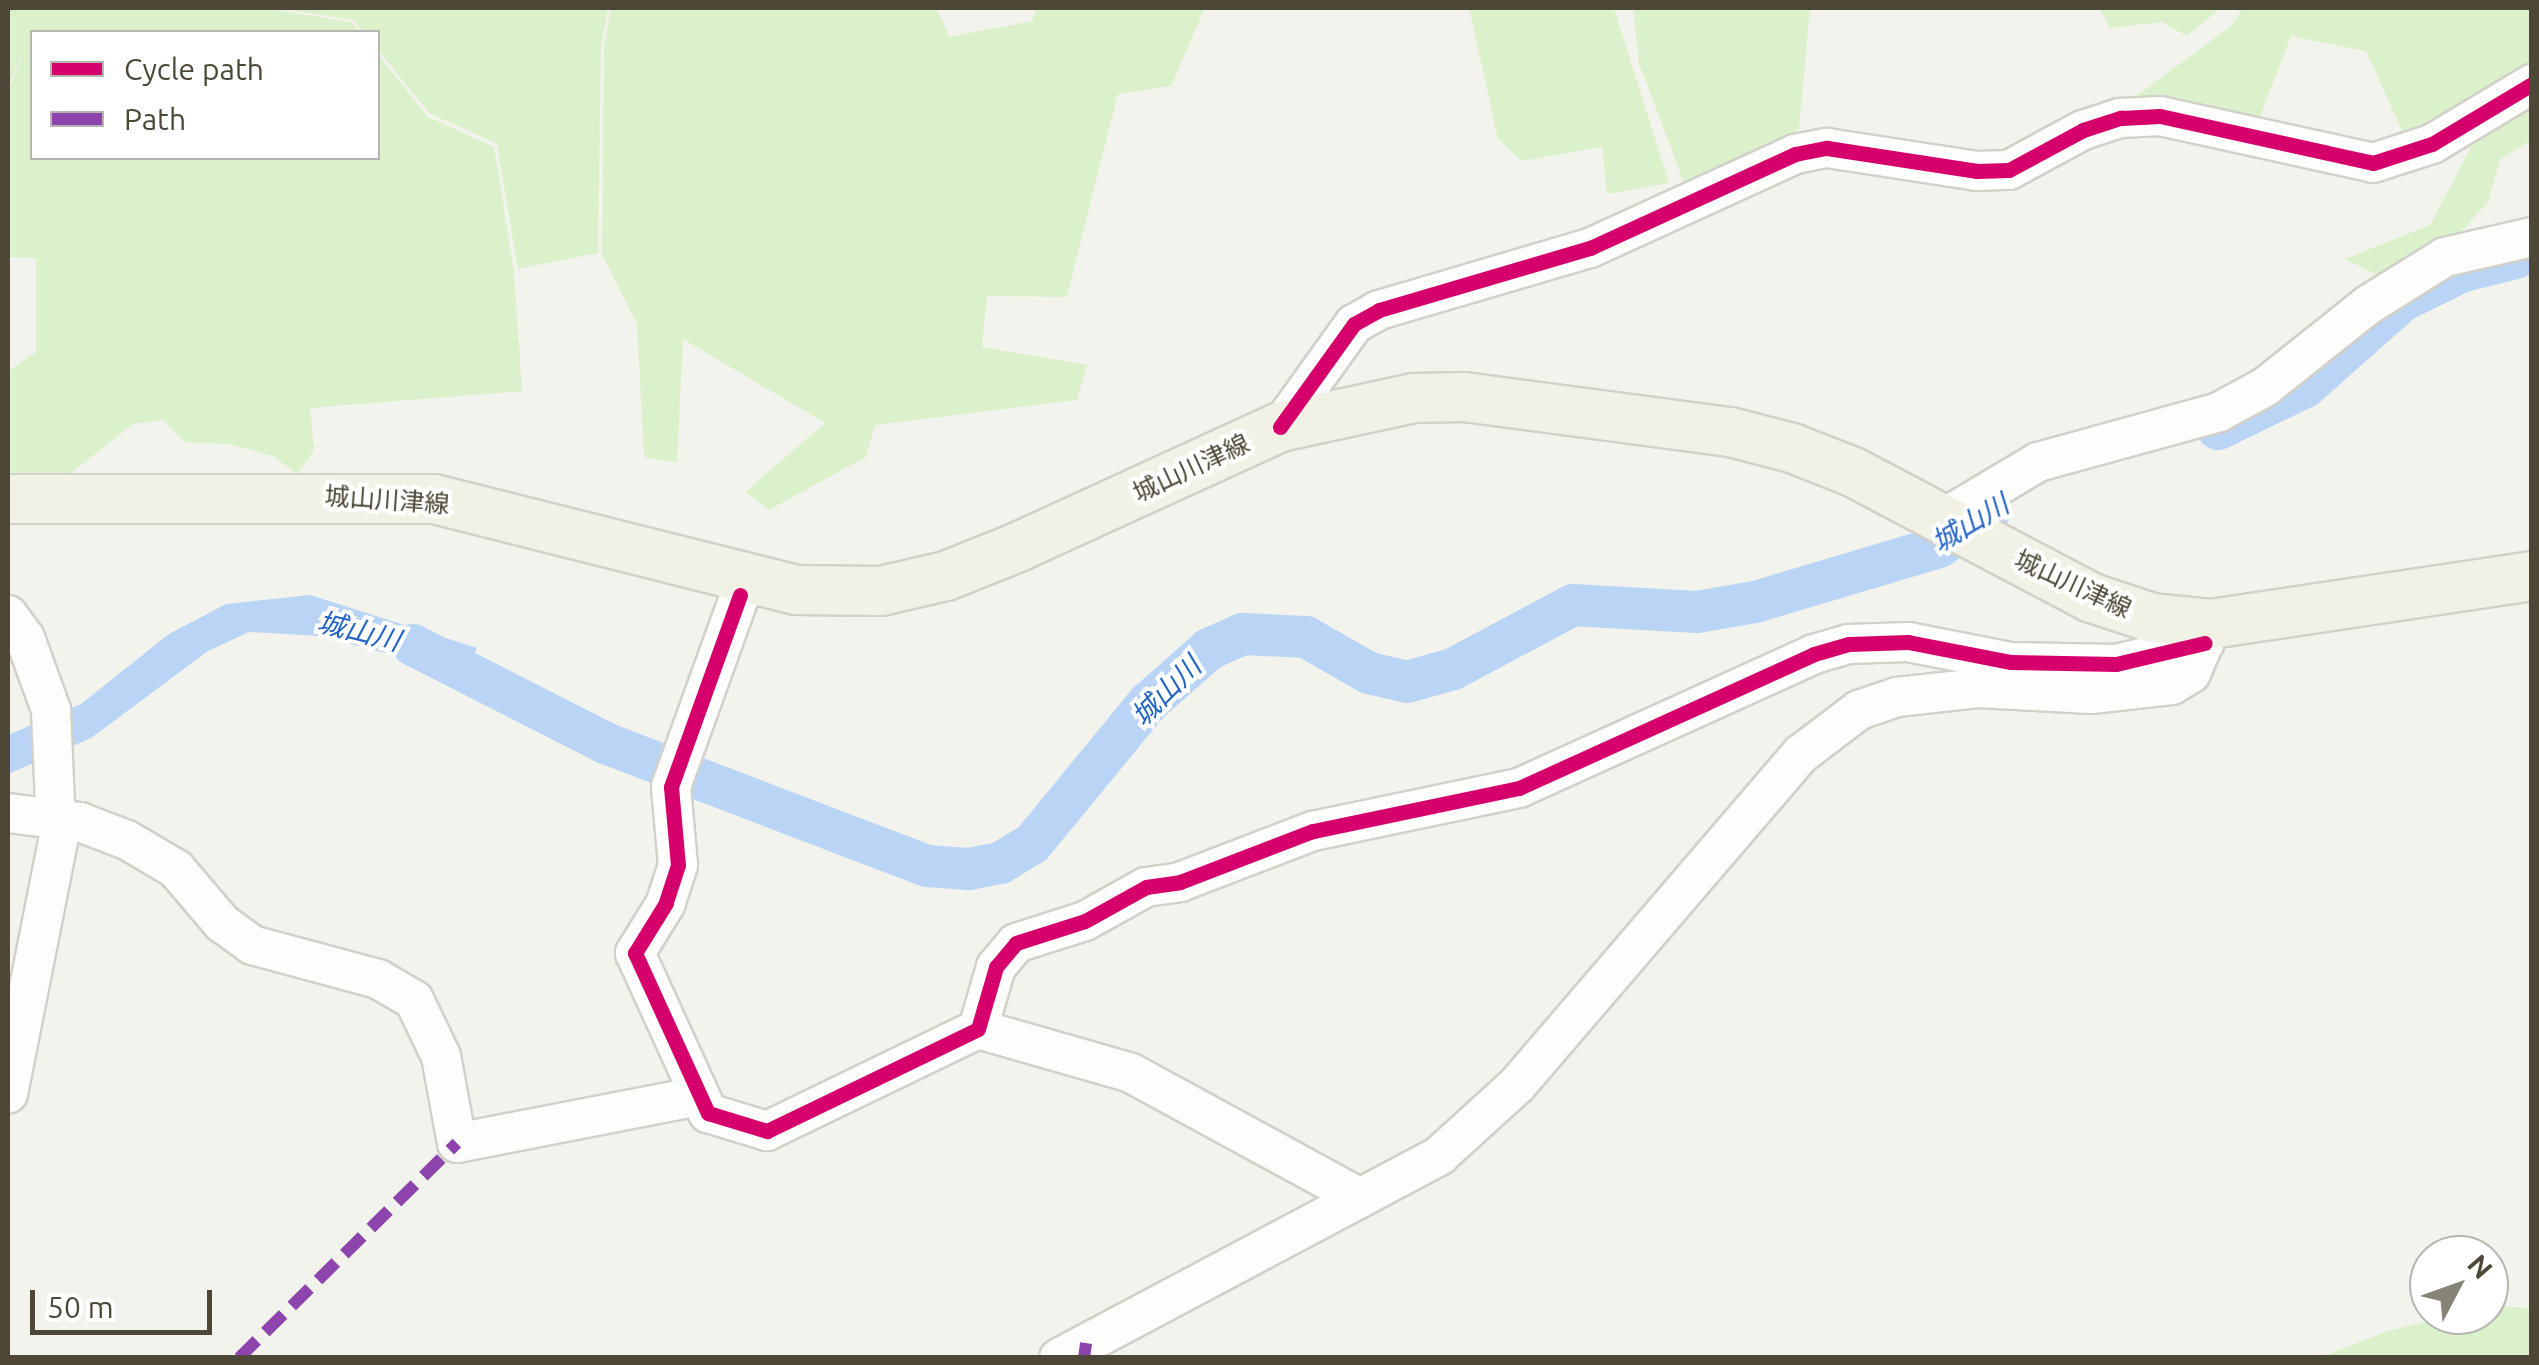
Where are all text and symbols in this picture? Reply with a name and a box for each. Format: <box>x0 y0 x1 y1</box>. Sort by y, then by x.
legend <box>30 30 380 160</box>
text: Cycle path <box>124 52 264 86</box>
text: Path <box>124 102 186 136</box>
street label: 城山川津線 <box>1128 428 1254 508</box>
street label: 城山川津線 <box>324 481 450 519</box>
water label: 城山川 <box>1925 487 2015 559</box>
street label: 城山川津線 <box>2010 544 2136 624</box>
water label: 城山川 <box>314 605 404 657</box>
water label: 城山川 <box>1124 649 1208 733</box>
north arrow <box>2409 1235 2509 1335</box>
text: N <box>2462 1248 2499 1284</box>
scale bar <box>35 1270 218 1332</box>
text: 50 m <box>47 1290 114 1324</box>

